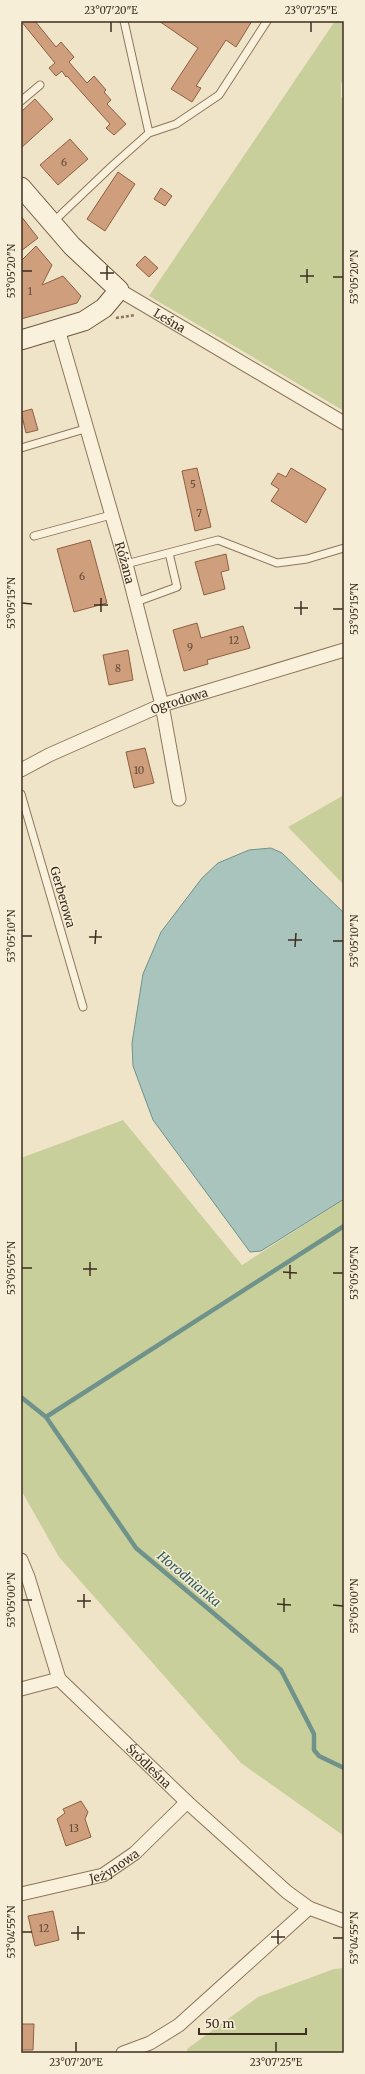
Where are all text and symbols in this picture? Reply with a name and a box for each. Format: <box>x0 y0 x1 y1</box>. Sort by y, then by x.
text: 23°07'20"E <box>84 4 138 17</box>
text: 23°07'25"E <box>285 4 338 17</box>
house number: 6 <box>61 156 67 169</box>
text: 53°05'20"N <box>5 243 18 298</box>
text: 53°05'20"N <box>348 249 361 304</box>
house number: 1 <box>28 285 33 298</box>
street label: Leśna <box>151 305 189 335</box>
house number: 5 <box>190 478 196 491</box>
house number: 7 <box>196 507 202 520</box>
street label: Różana <box>112 540 138 586</box>
house number: 6 <box>79 570 85 583</box>
text: 53°05'15"N <box>5 577 18 629</box>
text: 53°05'15"N <box>348 583 361 635</box>
house number: 12 <box>229 634 239 647</box>
house number: 9 <box>187 641 193 654</box>
house number: 8 <box>115 662 121 675</box>
street label: Ogrodowa <box>148 684 210 717</box>
house number: 10 <box>134 764 144 777</box>
street label: Gerberowa <box>47 865 79 930</box>
text: 53°05'10"N <box>5 909 18 962</box>
text: 53°05'10"N <box>348 914 361 967</box>
text: 53°05'05"N <box>5 1241 18 1295</box>
text: 53°05'05"N <box>348 1246 361 1300</box>
water label: Horodnianka <box>153 1547 224 1611</box>
text: 53°05'00"N <box>5 1572 18 1628</box>
text: 53°05'00"N <box>348 1578 361 1634</box>
street label: Śródleśna <box>123 1740 175 1791</box>
house number: 13 <box>69 1822 79 1835</box>
street label: Jeżynowa <box>87 1845 142 1886</box>
text: 53°04'55"N <box>5 1905 18 1958</box>
text: 53°04'55"N <box>348 1911 361 1964</box>
house number: 12 <box>39 1922 49 1935</box>
scale bar <box>199 2010 306 2036</box>
text: 50 m <box>205 2016 234 2031</box>
text: 23°07'20"E <box>49 2056 103 2069</box>
text: 23°07'25"E <box>250 2056 303 2069</box>

